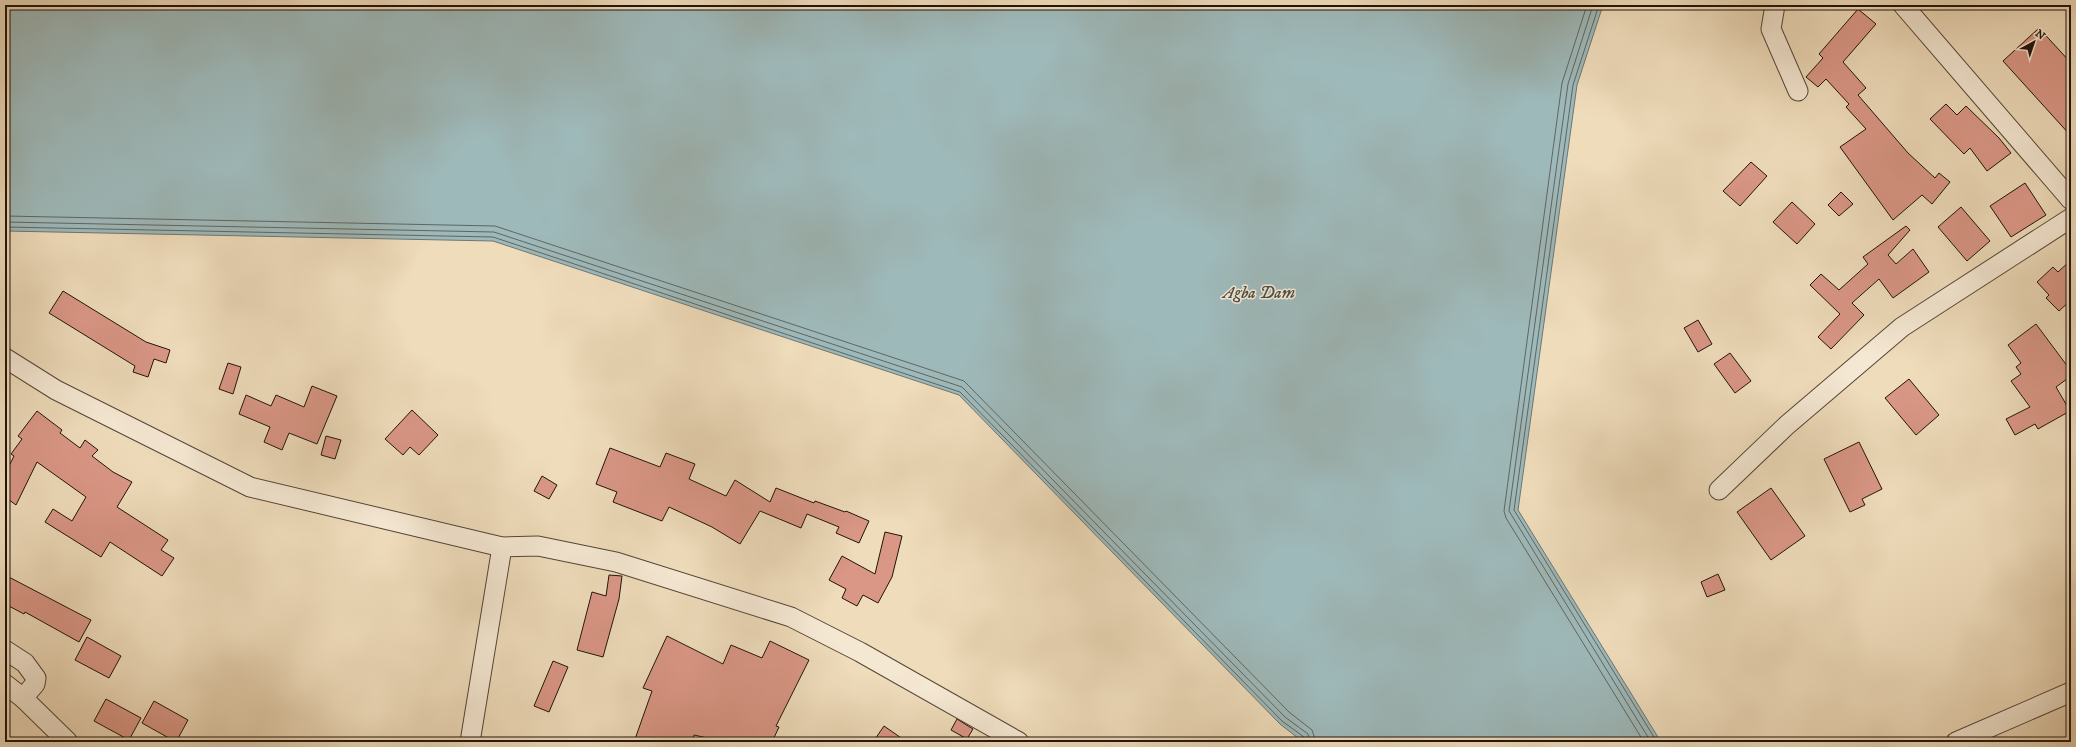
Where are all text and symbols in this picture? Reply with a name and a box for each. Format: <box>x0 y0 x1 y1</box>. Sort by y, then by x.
north arrow <box>2014 22 2054 62</box>
text: N <box>2032 27 2048 43</box>
water label: Agba Dam <box>1221 282 1295 304</box>

